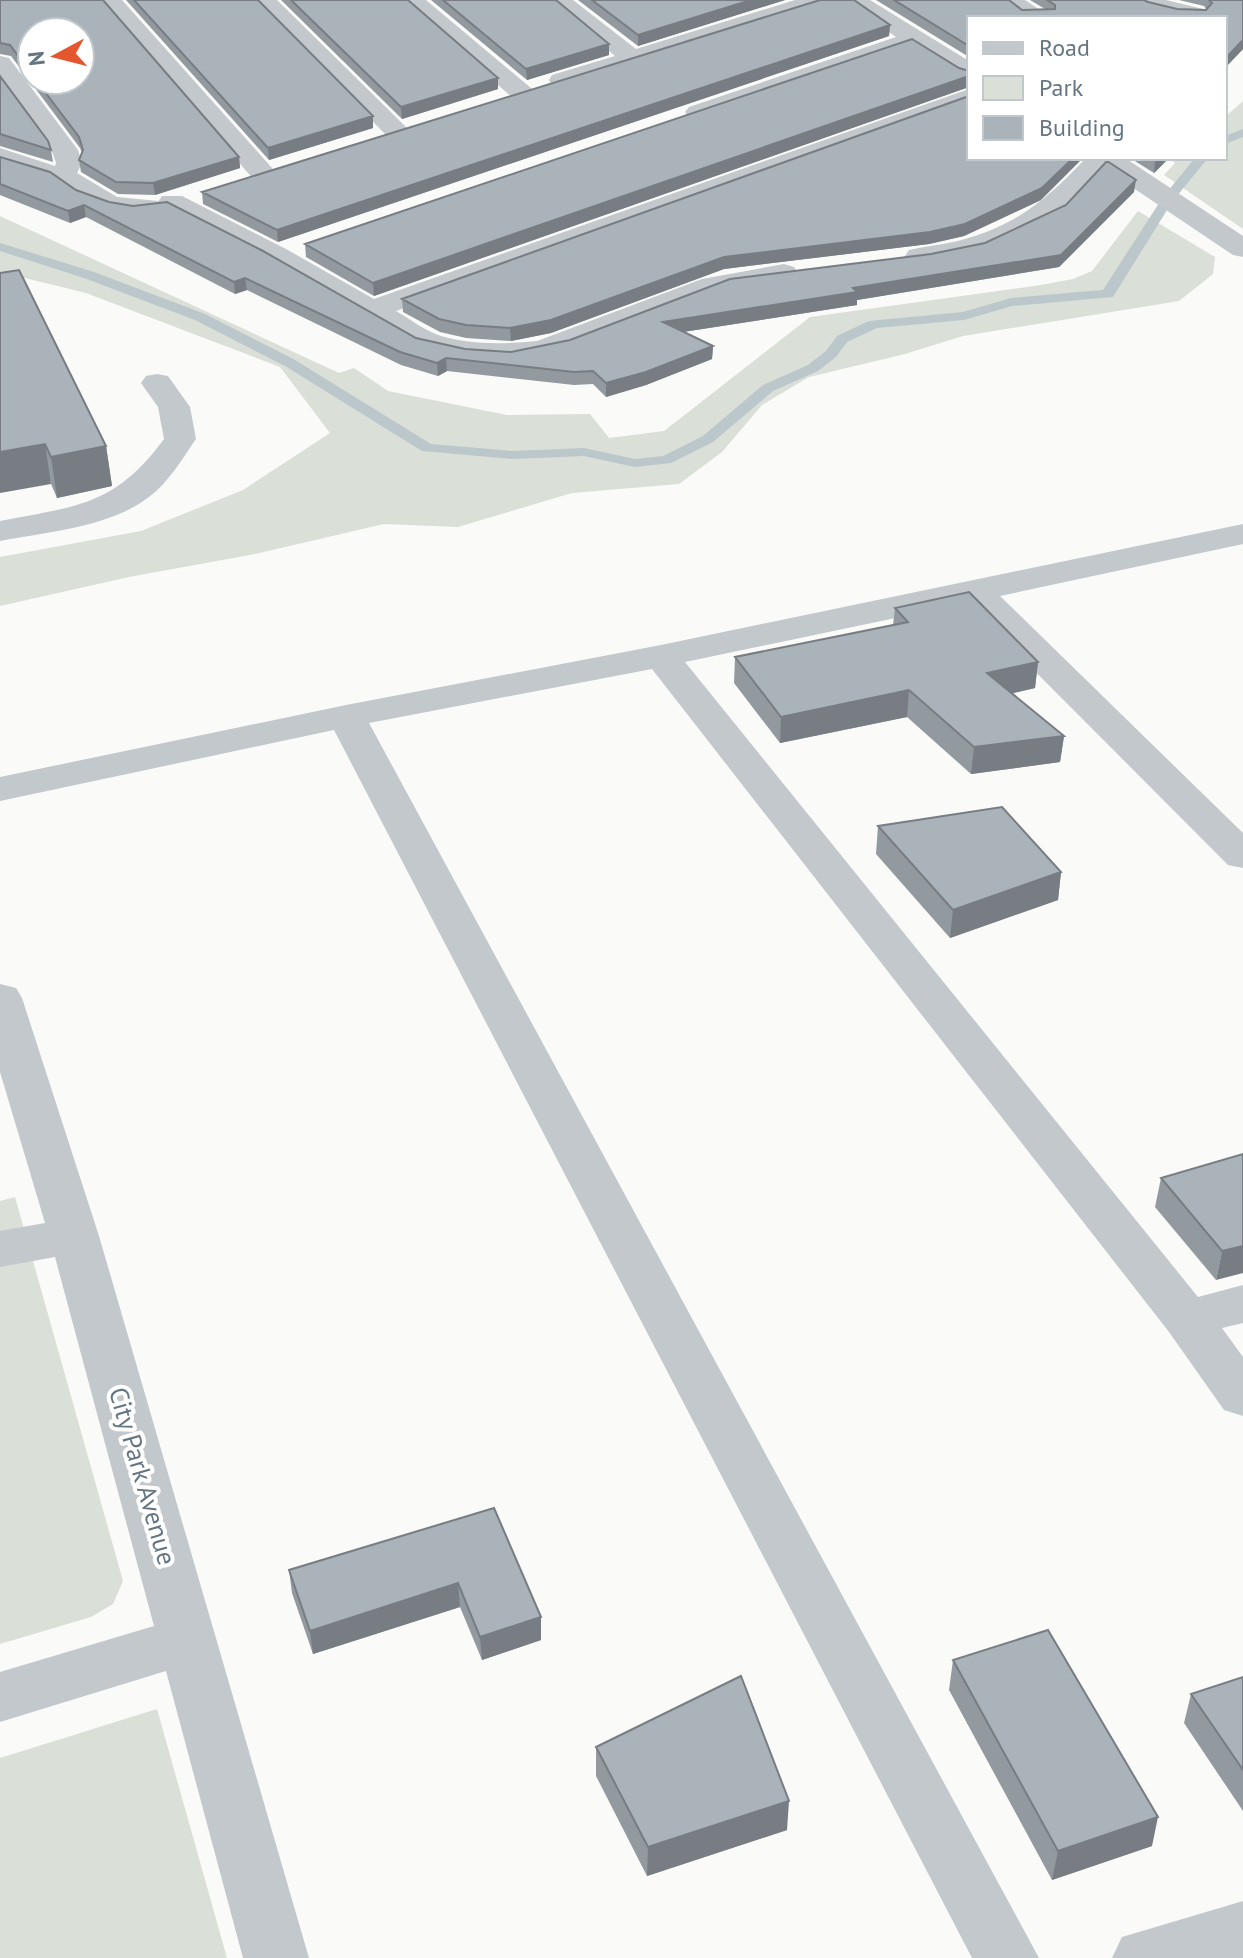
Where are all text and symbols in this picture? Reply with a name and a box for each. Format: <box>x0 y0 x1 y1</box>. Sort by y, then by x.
north arrow <box>16 16 96 96</box>
legend <box>967 16 1227 160</box>
text: Road <box>1039 32 1090 63</box>
text: N <box>21 50 51 67</box>
text: Park <box>1039 72 1084 103</box>
text: Building <box>1039 112 1125 143</box>
street label: City Park Avenue <box>102 1383 184 1569</box>

